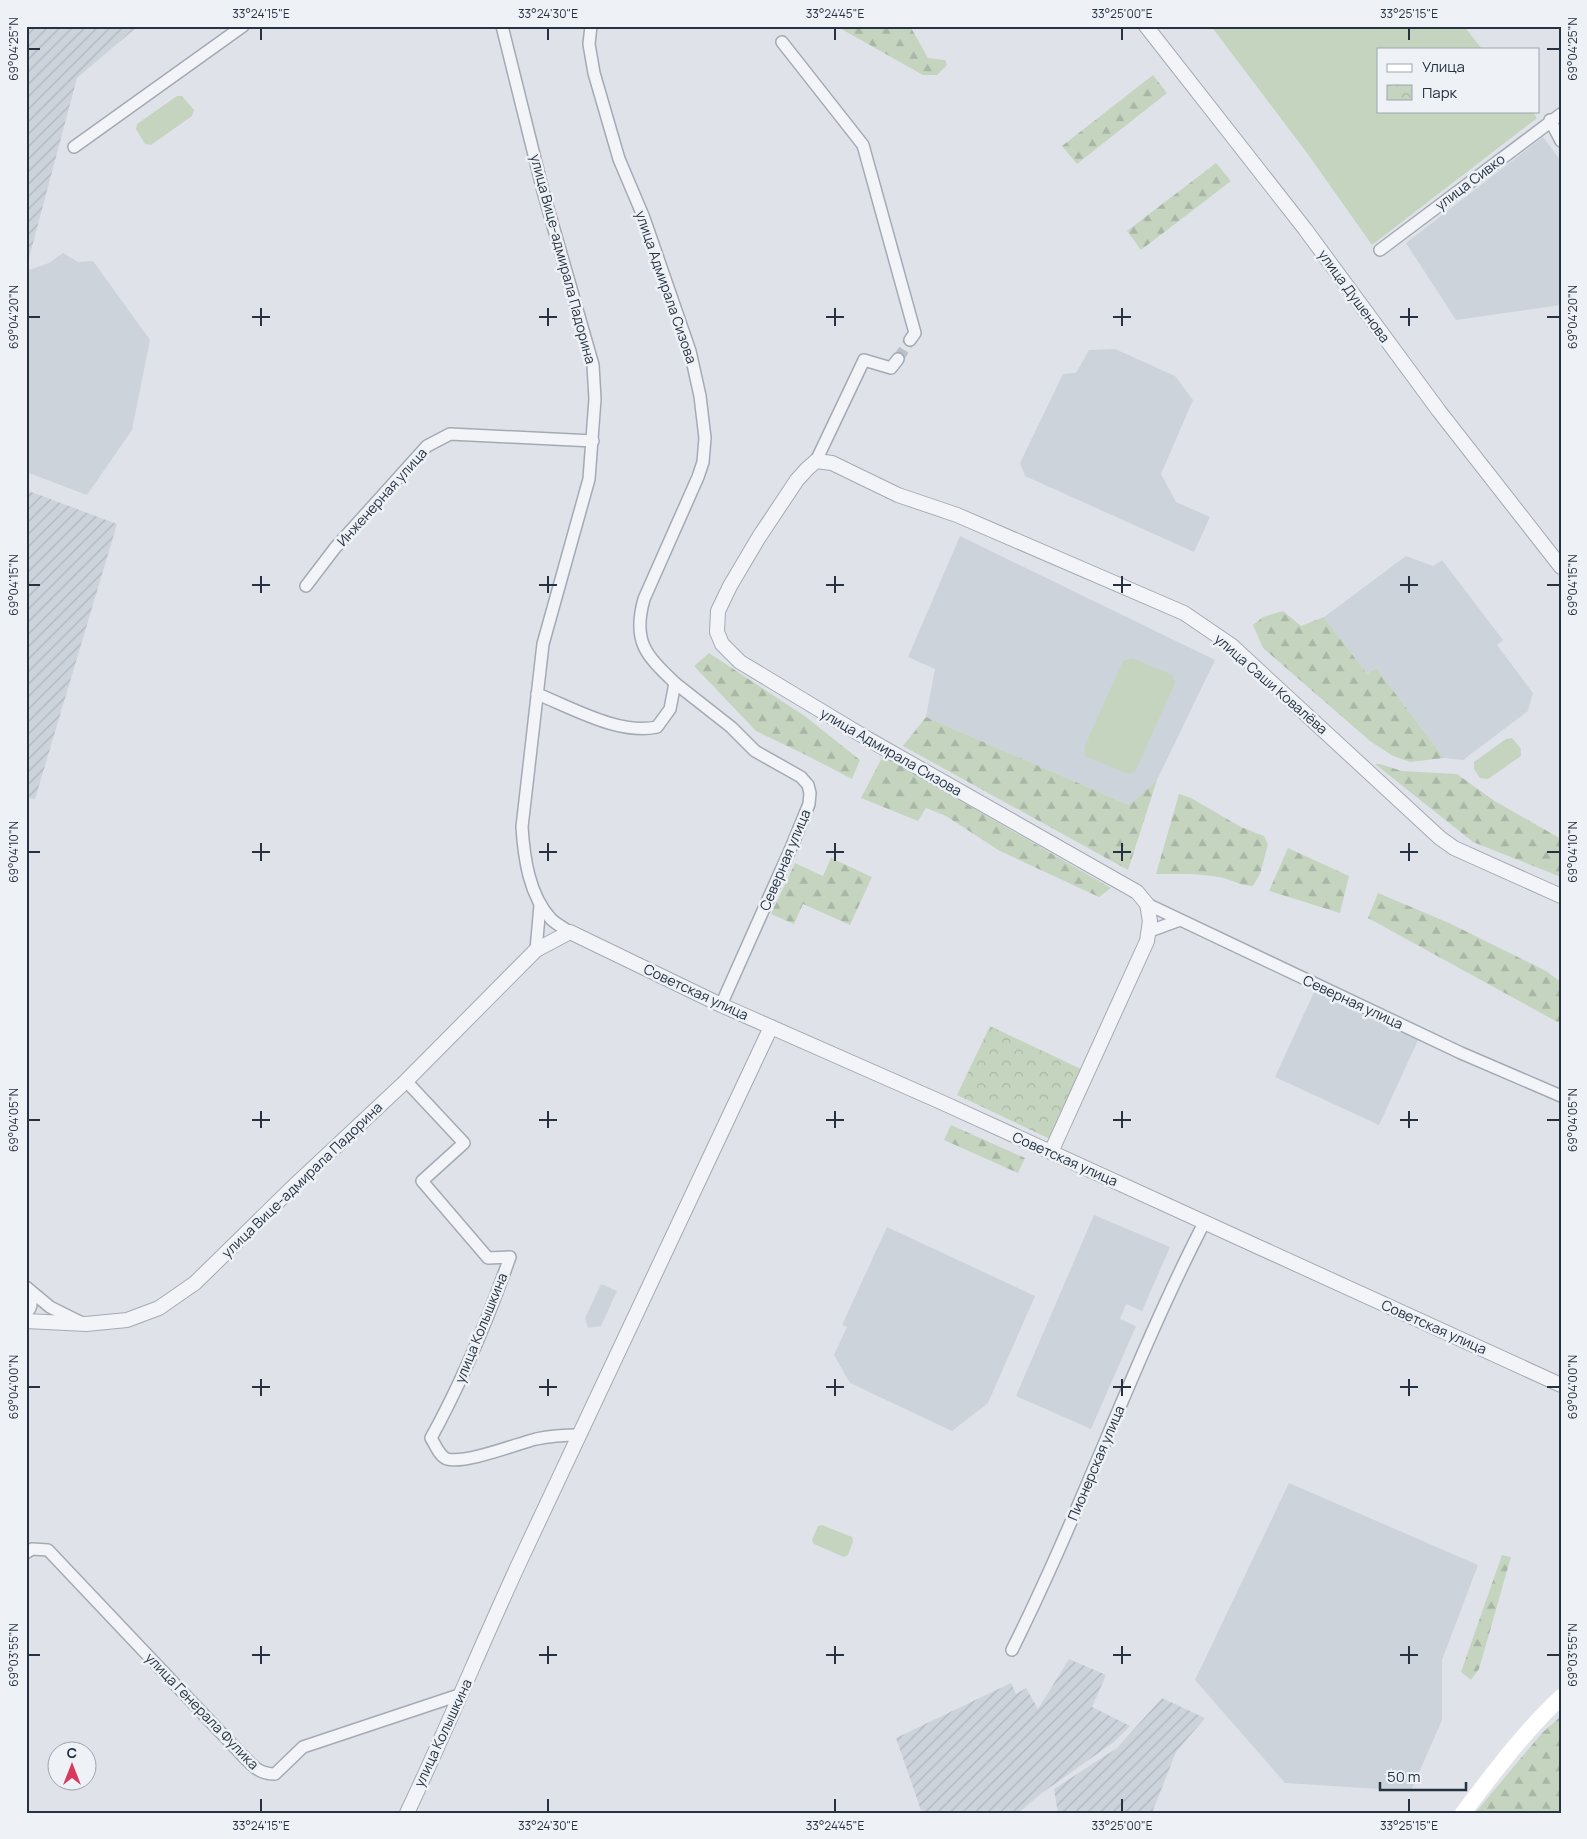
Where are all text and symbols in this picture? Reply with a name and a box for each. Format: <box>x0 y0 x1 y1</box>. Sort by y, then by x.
text: 33°24'15"E <box>232 5 290 22</box>
text: 33°24'30"E <box>518 5 578 22</box>
text: 33°24'45"E <box>806 5 864 22</box>
text: 33°25'00"E <box>1091 5 1153 22</box>
text: 33°25'15"E <box>1380 5 1438 22</box>
text: 69°04'25"N <box>5 17 22 81</box>
text: 69°04'25"N <box>1564 17 1581 81</box>
legend <box>1377 48 1540 112</box>
text: Улица <box>1422 56 1465 77</box>
text: Парк <box>1422 82 1458 103</box>
street label: улица Сивко <box>1431 149 1509 214</box>
street label: улица Вице-адмирала Падорина <box>526 152 601 366</box>
street label: улица Адмирала Сизова <box>631 208 702 366</box>
street label: улица Душенова <box>1314 245 1395 346</box>
text: 69°04'20"N <box>5 285 22 349</box>
text: 69°04'20"N <box>1564 285 1581 349</box>
street label: Инженерная улица <box>332 443 431 550</box>
text: 69°04'15"N <box>5 554 22 616</box>
text: 69°04'15"N <box>1564 554 1581 616</box>
street label: улица Саши Ковалёва <box>1211 629 1332 738</box>
street label: улица Адмирала Сизова <box>817 703 966 800</box>
street label: Северная улица <box>755 806 814 913</box>
text: 69°04'10"N <box>5 821 22 883</box>
text: 69°04'10"N <box>1564 821 1581 883</box>
street label: Советская улица <box>641 959 752 1024</box>
street label: Северная улица <box>1300 970 1406 1033</box>
text: 69°04'05"N <box>5 1088 22 1152</box>
text: 69°04'05"N <box>1564 1088 1581 1152</box>
street label: улица Вице-адмирала Падорина <box>217 1098 386 1262</box>
street label: Советская улица <box>1010 1127 1121 1190</box>
street label: улица Колышкина <box>450 1270 511 1386</box>
street label: Советская улица <box>1379 1295 1490 1358</box>
text: 69°04'00"N <box>5 1355 22 1419</box>
text: 69°04'00"N <box>1564 1355 1581 1419</box>
street label: Пионерская улица <box>1063 1402 1128 1523</box>
text: 69°03'55"N <box>5 1623 22 1687</box>
text: 69°03'55"N <box>1564 1623 1581 1687</box>
street label: улица Генерала Фулика <box>141 1648 263 1773</box>
street label: улица Колышкина <box>409 1676 476 1790</box>
north arrow <box>48 1742 98 1792</box>
text: С <box>67 1743 77 1762</box>
scale bar <box>1380 1759 1466 1791</box>
text: 50 m <box>1387 1766 1421 1787</box>
text: 33°24'15"E <box>232 1817 290 1834</box>
text: 33°24'30"E <box>518 1817 578 1834</box>
text: 33°24'45"E <box>806 1817 864 1834</box>
text: 33°25'00"E <box>1091 1817 1153 1834</box>
text: 33°25'15"E <box>1380 1817 1438 1834</box>

